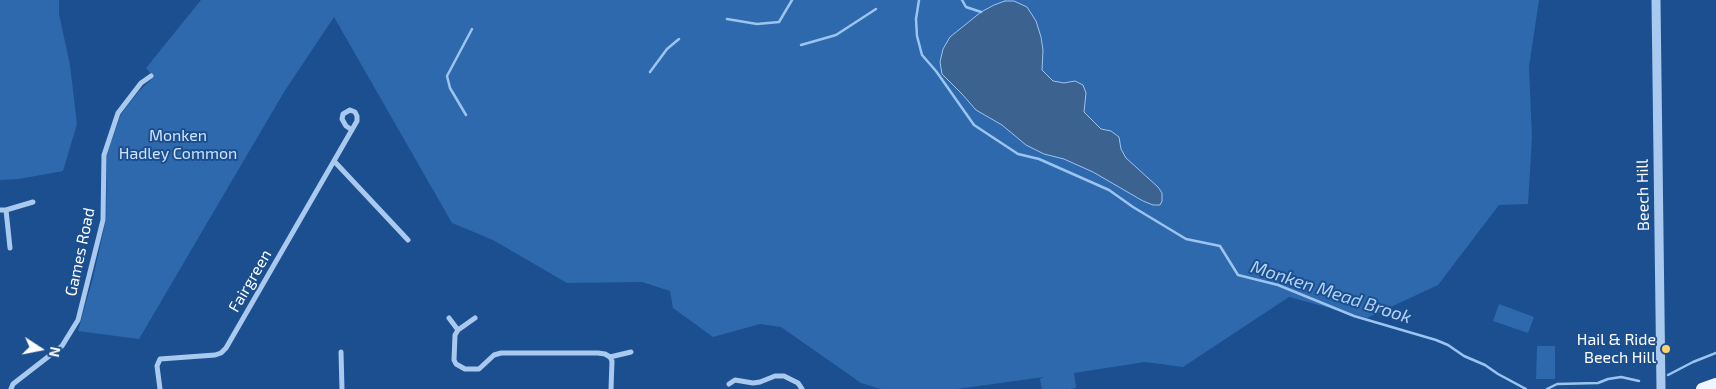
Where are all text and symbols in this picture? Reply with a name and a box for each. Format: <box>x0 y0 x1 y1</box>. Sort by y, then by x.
park label: Monken Hadley Common <box>119 126 237 164</box>
street label: Beech Hill <box>1633 159 1653 231</box>
street label: Games Road <box>61 206 99 298</box>
street label: Fairgreen <box>224 246 276 316</box>
water label: Monken Mead Brook <box>1248 256 1414 328</box>
north arrow <box>15 324 65 374</box>
place label: Hail & Ride Beech Hill <box>1577 330 1656 368</box>
marker: Hail & Ride Beech Hill <box>1660 343 1672 355</box>
text: N <box>46 345 65 359</box>

